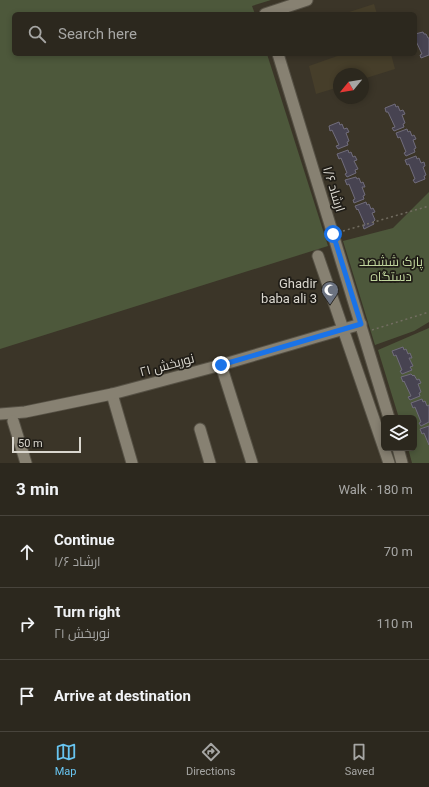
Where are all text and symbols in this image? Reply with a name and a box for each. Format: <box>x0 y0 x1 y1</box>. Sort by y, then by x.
search box <box>12 12 417 56</box>
icon: search <box>26 23 48 45</box>
text: Search here <box>58 25 137 43</box>
north arrow <box>333 68 369 104</box>
street label: ارشاد ۱/۶ <box>320 165 348 213</box>
route start <box>324 225 342 243</box>
park label: پارک‌ ششصد دستگاه <box>359 254 424 284</box>
place label: Ghadir baba ali 3 <box>261 276 318 306</box>
mosque icon: Ghadir baba ali 3 <box>320 280 340 305</box>
street label: نوربخش ۲۱ <box>138 351 196 379</box>
route end <box>212 356 230 374</box>
map controls <box>381 415 417 451</box>
button: layers <box>381 415 417 451</box>
scale bar <box>12 435 81 454</box>
text: 50 m <box>18 437 43 450</box>
text: 3 min <box>16 479 59 499</box>
text: Walk · 180 m <box>338 482 413 497</box>
text: Continue <box>54 531 115 549</box>
icon: ahead <box>16 541 38 563</box>
text: 70 m <box>384 544 413 559</box>
text: ارشاد ۱/۶ <box>54 554 101 569</box>
text: Turn right <box>54 603 120 621</box>
icon: right <box>16 613 38 635</box>
text: 110 m <box>376 616 413 631</box>
text: نوربخش ۲۱ <box>54 626 110 641</box>
icon: arrive <box>16 685 38 707</box>
text: Arrive at destination <box>54 687 191 705</box>
tab: Map <box>55 741 77 778</box>
tab: Directions <box>186 741 235 778</box>
tab: Saved <box>345 741 374 778</box>

